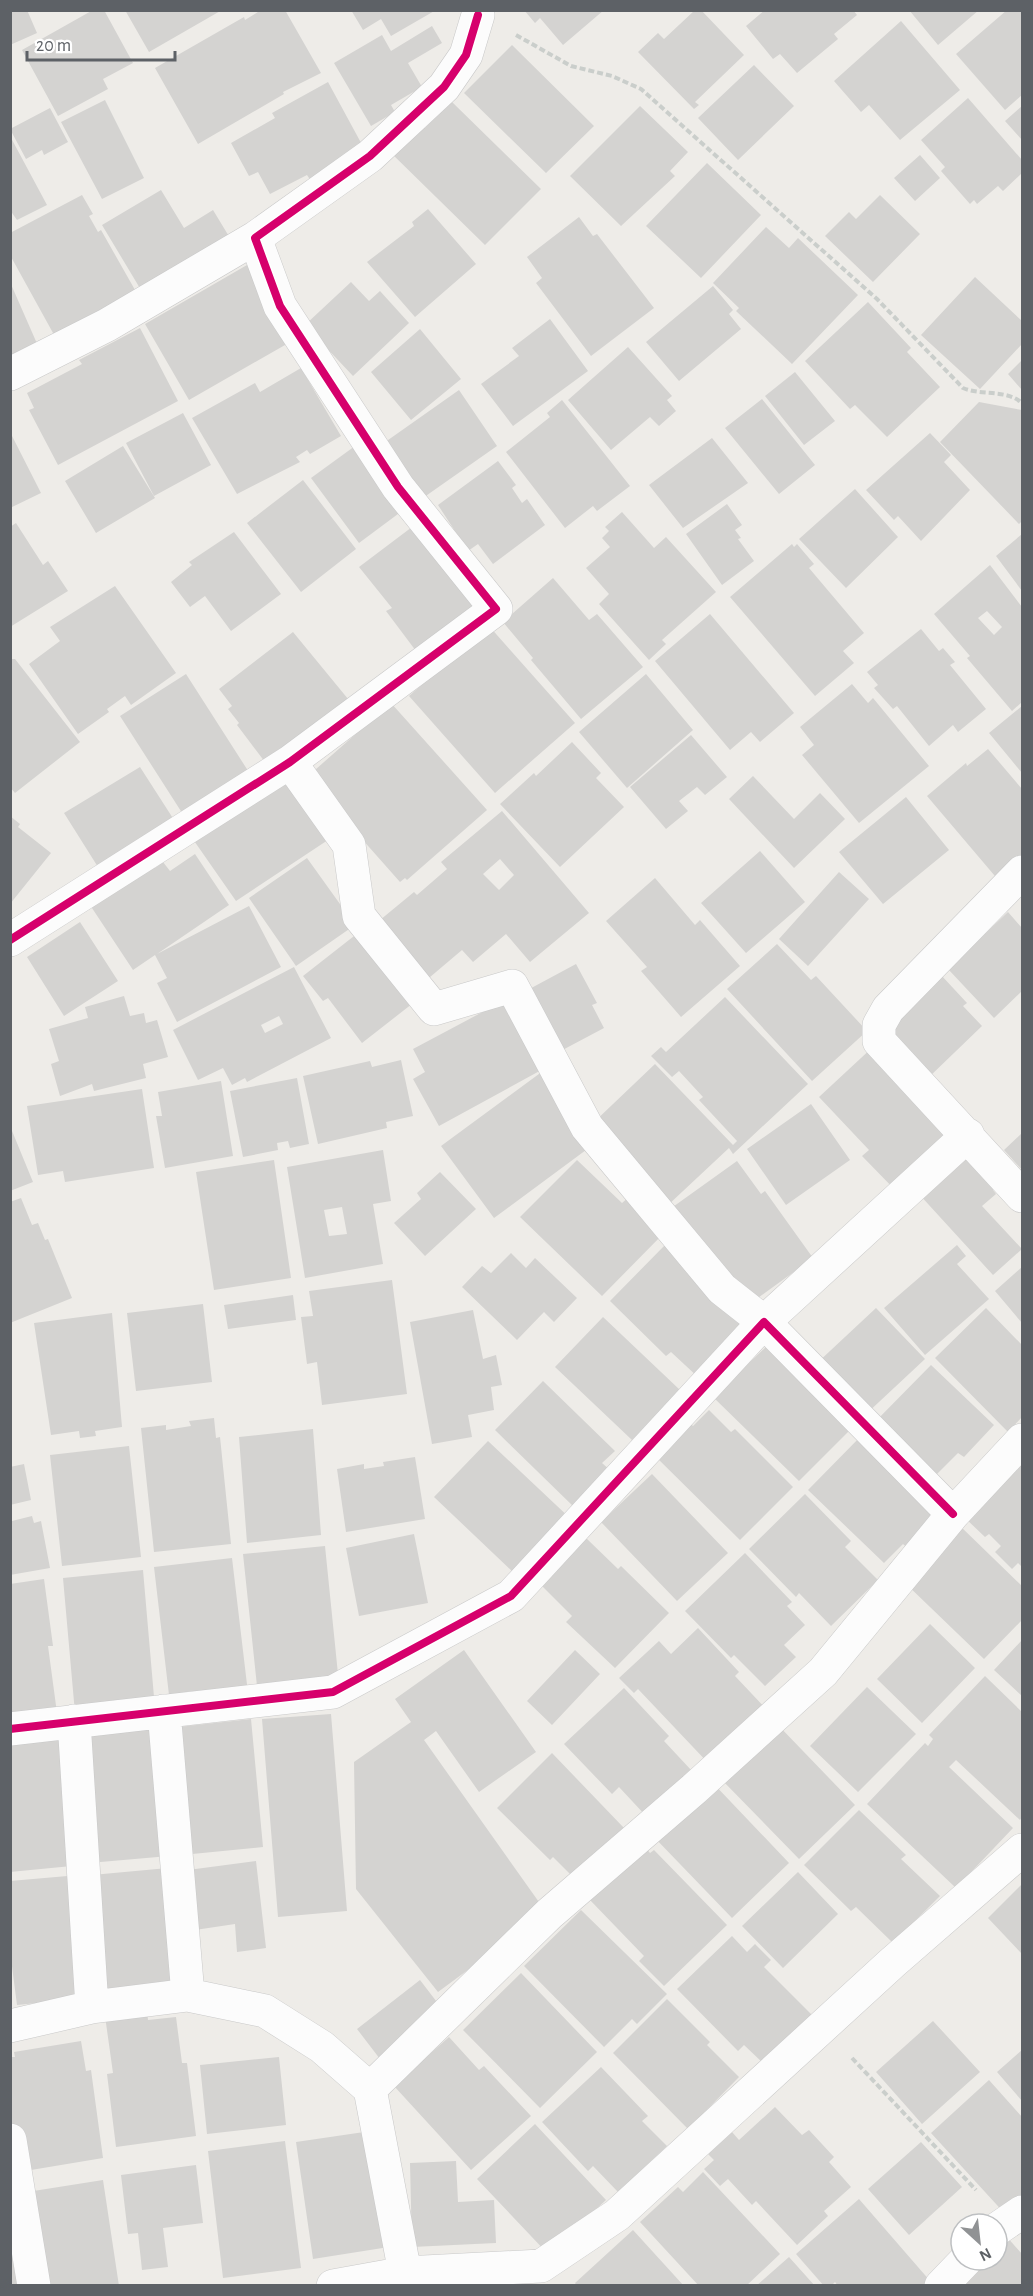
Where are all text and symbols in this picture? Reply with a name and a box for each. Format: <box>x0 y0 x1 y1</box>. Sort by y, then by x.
scale bar <box>27 24 176 62</box>
text: 20 m <box>36 37 71 55</box>
north arrow <box>949 2212 1009 2272</box>
text: N <box>977 2245 994 2264</box>

